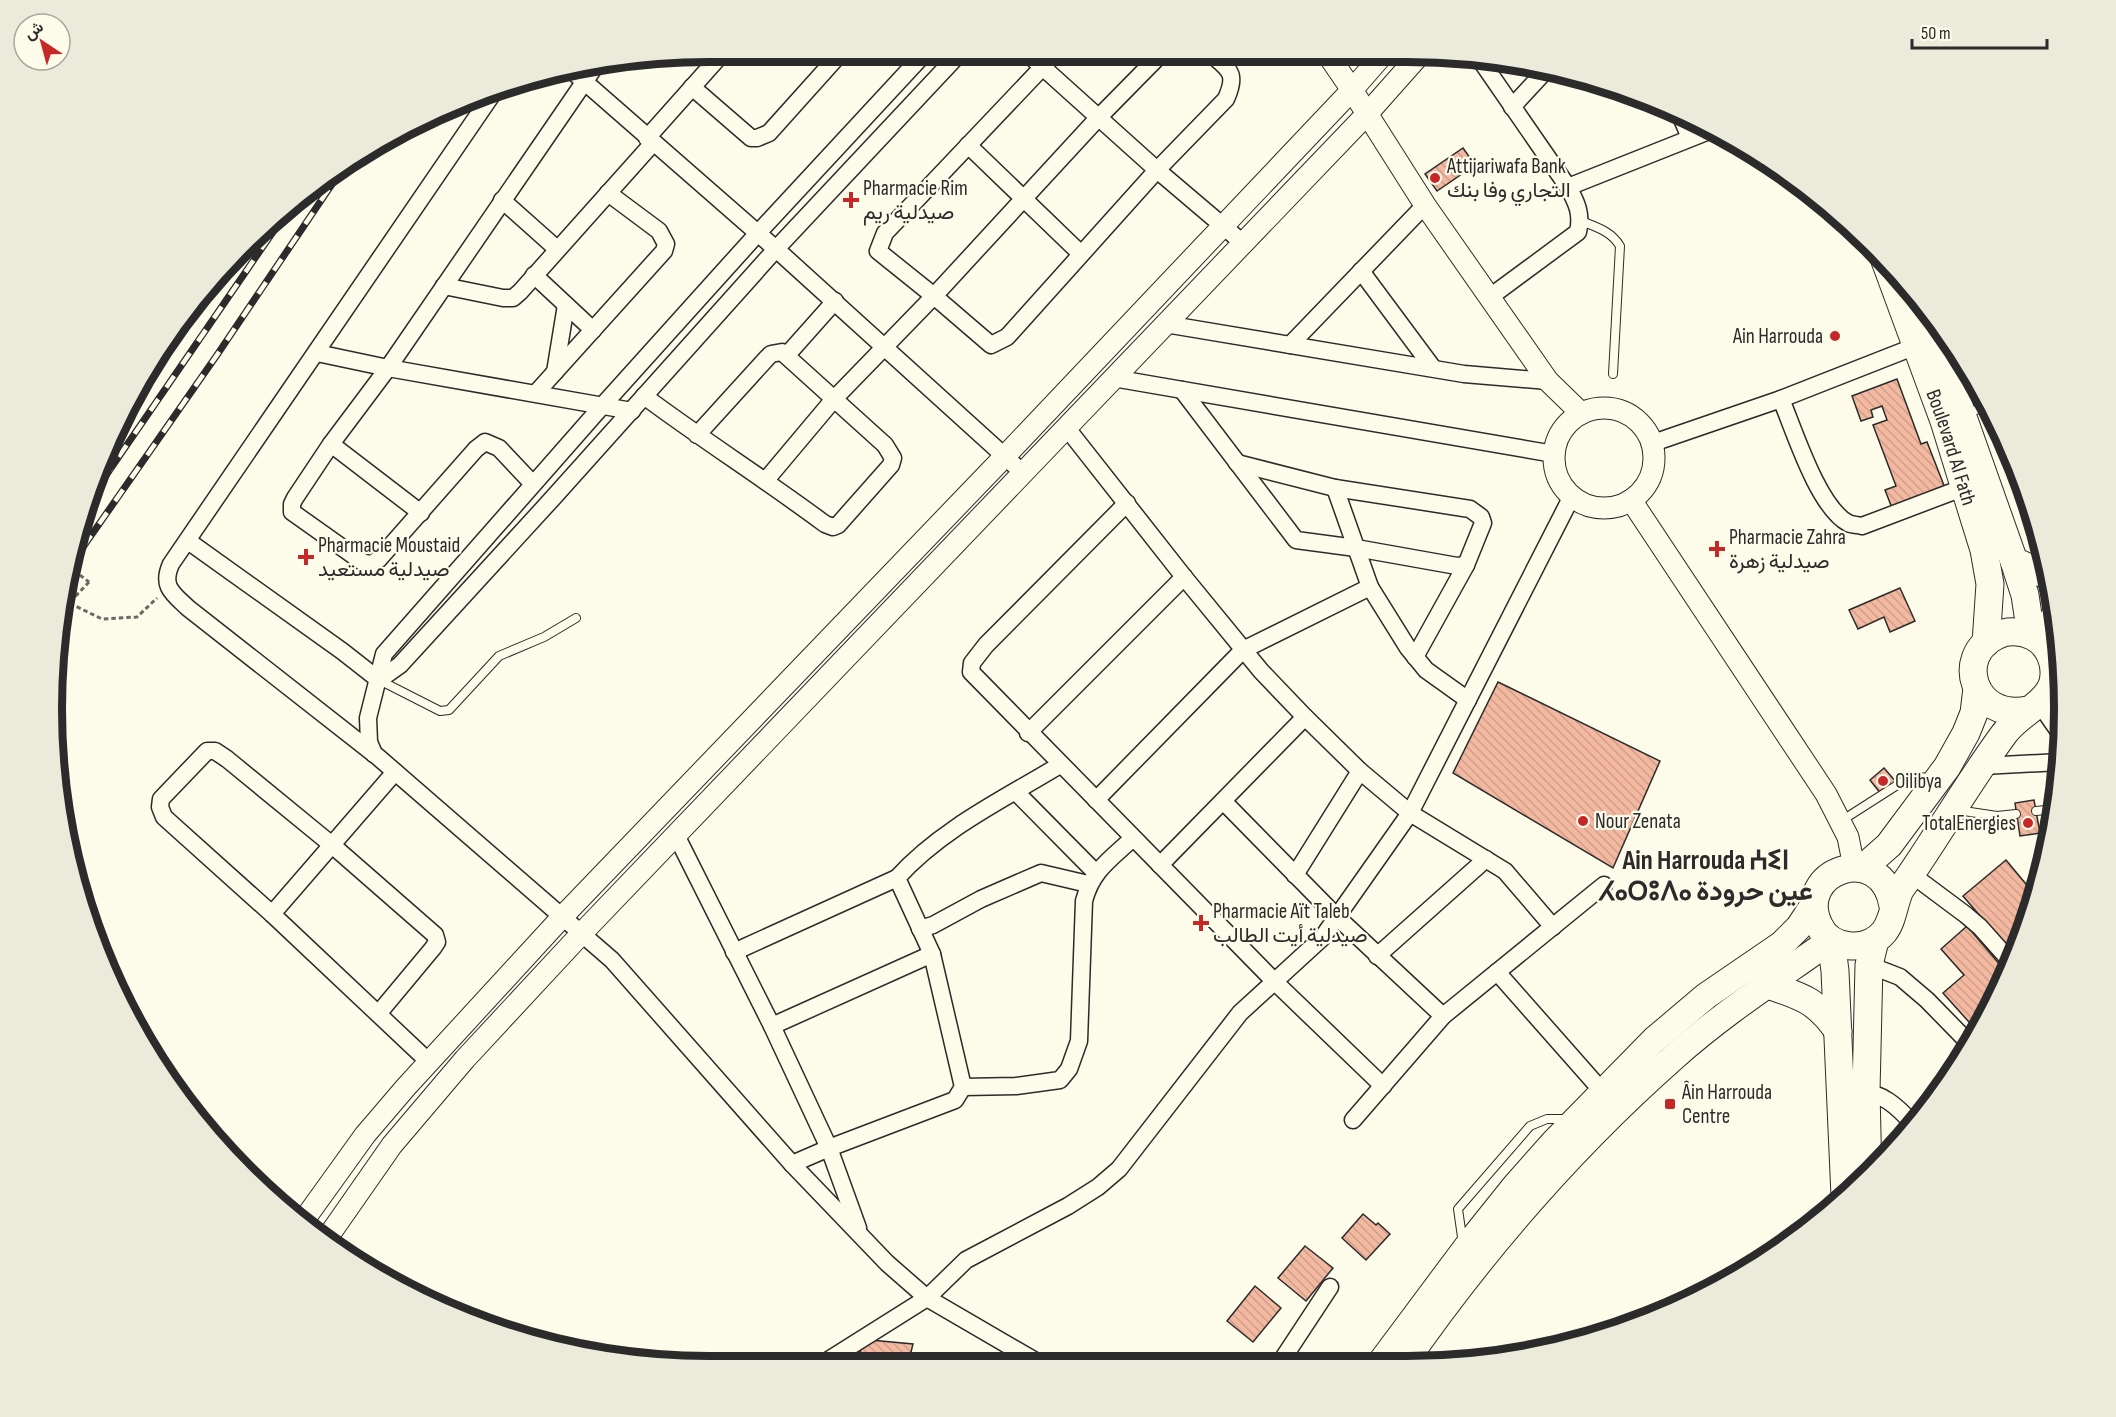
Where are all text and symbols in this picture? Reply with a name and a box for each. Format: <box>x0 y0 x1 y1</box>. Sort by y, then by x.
north arrow <box>12 12 72 72</box>
scale bar <box>1912 12 2047 50</box>
text: ش <box>21 18 47 44</box>
text: 50 m <box>1921 23 1951 44</box>
place label: Attijariwafa Bank التجاري وفا بنك <box>1446 154 1571 207</box>
marker: Attijariwafa Bank التجاري وفا بنك <box>1428 171 1442 185</box>
place label: Pharmacie Rim صيدلية ريم <box>863 176 968 226</box>
marker: Pharmacie Rim صيدلية ريم <box>844 193 858 207</box>
place label: Ain Harrouda <box>1732 324 1823 349</box>
marker: Ain Harrouda <box>1828 329 1842 343</box>
street label: Boulevard Al Fath <box>1921 386 1982 508</box>
place label: Pharmacie Zahra صيدلية زهرة <box>1729 525 1846 574</box>
place label: Pharmacie Moustaid صيدلية مستعيد <box>318 533 460 582</box>
marker: Pharmacie Zahra صيدلية زهرة <box>1710 542 1724 556</box>
marker: Pharmacie Moustaid صيدلية مستعيد <box>299 550 313 564</box>
place label: Oilibya <box>1895 769 1942 794</box>
marker: Oilibya <box>1876 774 1890 788</box>
place label: Nour Zenata <box>1595 809 1681 834</box>
place label: TotalEnergies <box>1922 811 2016 836</box>
marker: Nour Zenata <box>1576 814 1590 828</box>
marker: TotalEnergies <box>2021 816 2035 830</box>
district label: Ain Harrouda ⵄⵉⵏ ⵃⴰⵔⵓⴷⴰ عين حرودة <box>1598 845 1813 908</box>
place label: Pharmacie Aït Taleb صيدلية أيت الطالب <box>1213 899 1368 948</box>
marker: Pharmacie Aït Taleb صيدلية أيت الطالب <box>1194 916 1208 930</box>
place label: Âin Harrouda Centre <box>1681 1080 1772 1129</box>
marker: Âin Harrouda Centre <box>1663 1097 1677 1111</box>

